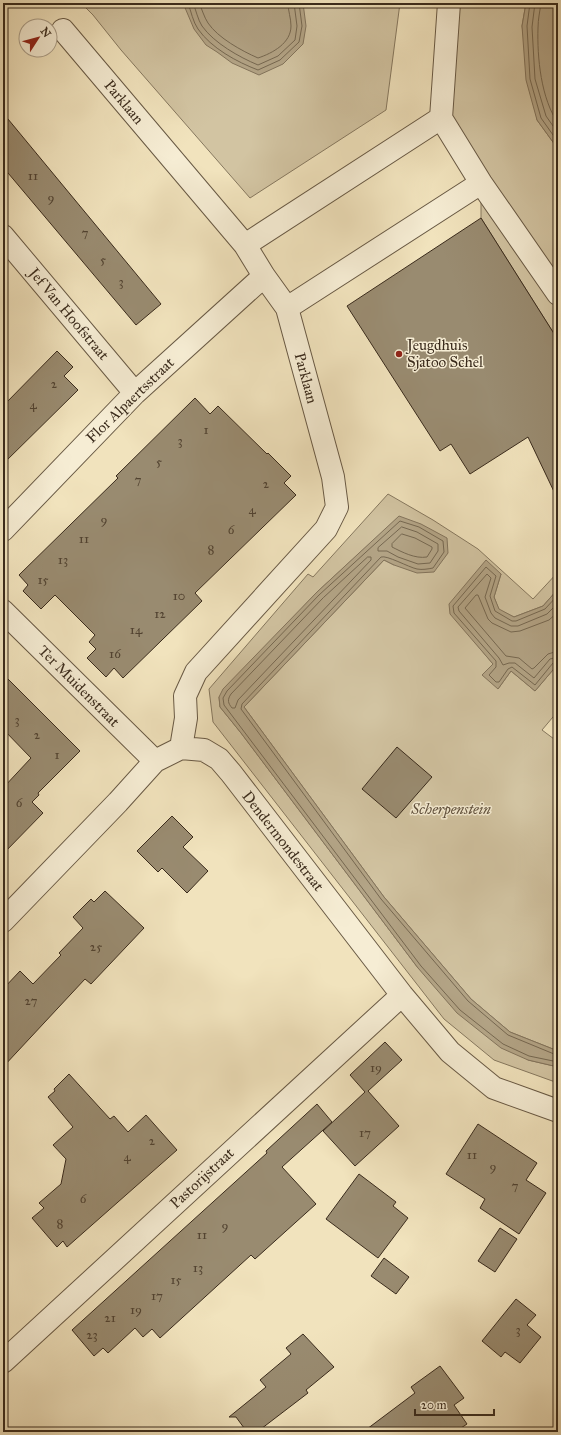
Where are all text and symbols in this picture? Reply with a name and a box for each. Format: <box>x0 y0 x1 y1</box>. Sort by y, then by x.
north arrow <box>18 18 58 58</box>
text: N <box>38 25 54 41</box>
street label: Parklaan <box>100 76 148 128</box>
house number: 11 <box>28 168 38 184</box>
house number: 9 <box>48 190 55 206</box>
house number: 7 <box>82 225 89 241</box>
house number: 5 <box>100 252 106 268</box>
street label: Jef Van Hoofstraat <box>23 263 113 365</box>
house number: 3 <box>118 274 124 290</box>
place label: Jeugdhuis Sjatoo Schel <box>405 336 484 371</box>
marker: Jeugdhuis Sjatoo Schel <box>394 349 404 359</box>
street label: Parklaan <box>291 351 321 405</box>
street label: Flor Alpaertsstraat <box>82 353 178 447</box>
house number: 2 <box>51 376 58 392</box>
house number: 4 <box>29 397 37 413</box>
house number: 1 <box>203 422 209 438</box>
house number: 3 <box>177 433 183 449</box>
house number: 5 <box>156 454 162 470</box>
house number: 7 <box>135 472 142 488</box>
house number: 2 <box>263 476 270 492</box>
house number: 4 <box>248 502 256 518</box>
house number: 9 <box>101 512 108 528</box>
house number: 6 <box>228 522 235 538</box>
house number: 11 <box>79 531 89 547</box>
house number: 8 <box>208 542 215 558</box>
house number: 13 <box>58 552 68 568</box>
house number: 15 <box>37 572 49 588</box>
house number: 10 <box>173 588 185 604</box>
house number: 12 <box>154 606 166 622</box>
house number: 14 <box>130 622 143 638</box>
street label: Ter Muidenstraat <box>35 642 124 731</box>
house number: 16 <box>109 646 121 662</box>
house number: 3 <box>14 712 20 728</box>
house number: 2 <box>34 727 41 743</box>
house number: 1 <box>54 747 60 763</box>
street label: Dendermondestraat <box>238 787 328 895</box>
house number: 6 <box>16 795 23 811</box>
park label: Scherpenstein <box>410 800 491 819</box>
house number: 25 <box>90 939 102 955</box>
house number: 27 <box>25 993 38 1009</box>
house number: 19 <box>370 1060 382 1076</box>
house number: 17 <box>359 1125 371 1141</box>
house number: 2 <box>149 1133 156 1149</box>
street label: Pastorijstraat <box>166 1143 238 1212</box>
house number: 11 <box>467 1147 477 1163</box>
house number: 4 <box>123 1149 131 1165</box>
house number: 9 <box>490 1159 497 1175</box>
house number: 7 <box>512 1178 519 1194</box>
house number: 6 <box>80 1191 87 1207</box>
house number: 8 <box>57 1216 64 1232</box>
house number: 9 <box>222 1218 229 1234</box>
house number: 11 <box>197 1227 207 1243</box>
house number: 13 <box>193 1260 203 1276</box>
house number: 15 <box>170 1272 182 1288</box>
house number: 17 <box>151 1288 163 1304</box>
house number: 19 <box>130 1302 142 1318</box>
house number: 21 <box>104 1310 116 1326</box>
house number: 3 <box>515 1322 521 1338</box>
house number: 23 <box>86 1327 98 1343</box>
scale bar <box>415 1391 494 1417</box>
text: 20 m <box>421 1398 447 1412</box>

